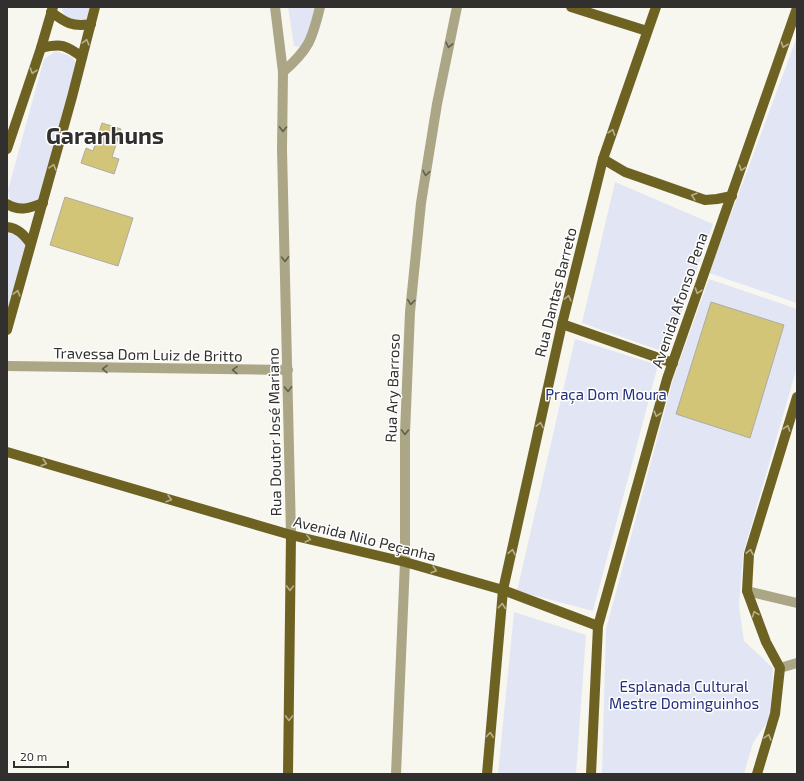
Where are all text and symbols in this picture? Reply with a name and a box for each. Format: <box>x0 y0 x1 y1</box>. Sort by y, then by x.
one-way arrow <box>81 39 90 46</box>
one-way arrow <box>781 41 789 48</box>
one-way arrow <box>445 42 453 48</box>
one-way arrow <box>29 67 38 74</box>
district label: Garanhuns <box>46 121 164 149</box>
one-way arrow <box>278 126 287 132</box>
one-way arrow <box>608 129 616 136</box>
one-way arrow <box>48 164 57 171</box>
one-way arrow <box>738 164 746 171</box>
one-way arrow <box>422 170 431 176</box>
one-way arrow <box>691 192 698 200</box>
street label: Rua Dantas Barreto <box>530 225 580 359</box>
street label: Avenida Afonso Pena <box>647 230 711 370</box>
one-way arrow <box>281 256 289 262</box>
one-way arrow <box>695 287 703 294</box>
one-way arrow <box>12 289 21 296</box>
one-way arrow <box>564 295 572 301</box>
one-way arrow <box>406 299 415 305</box>
street label: Rua Ary Barroso <box>381 333 403 443</box>
street label: Travessa Dom Luiz de Britto <box>53 343 243 365</box>
street label: Rua Doutor José Mariano <box>264 348 284 516</box>
one-way arrow <box>102 365 108 373</box>
one-way arrow <box>232 366 238 374</box>
park label: Praça Dom Moura <box>545 385 667 404</box>
one-way arrow <box>284 386 292 392</box>
one-way arrow <box>653 410 662 417</box>
one-way arrow <box>535 422 543 428</box>
one-way arrow <box>783 424 791 431</box>
one-way arrow <box>401 429 409 435</box>
one-way arrow <box>41 458 48 467</box>
one-way arrow <box>166 494 173 503</box>
street label: Avenida Nilo Peçanha <box>292 512 438 565</box>
one-way arrow <box>304 534 311 542</box>
one-way arrow <box>507 549 515 555</box>
one-way arrow <box>745 549 754 555</box>
one-way arrow <box>430 566 437 574</box>
one-way arrow <box>286 585 294 591</box>
one-way arrow <box>497 603 506 609</box>
one-way arrow <box>751 610 760 617</box>
park label: Esplanada Cultural Mestre Dominguinhos <box>609 677 759 712</box>
one-way arrow <box>285 715 293 721</box>
one-way arrow <box>486 732 495 738</box>
one-way arrow <box>763 734 772 741</box>
scale bar <box>14 743 68 769</box>
text: 20 m <box>20 749 47 763</box>

